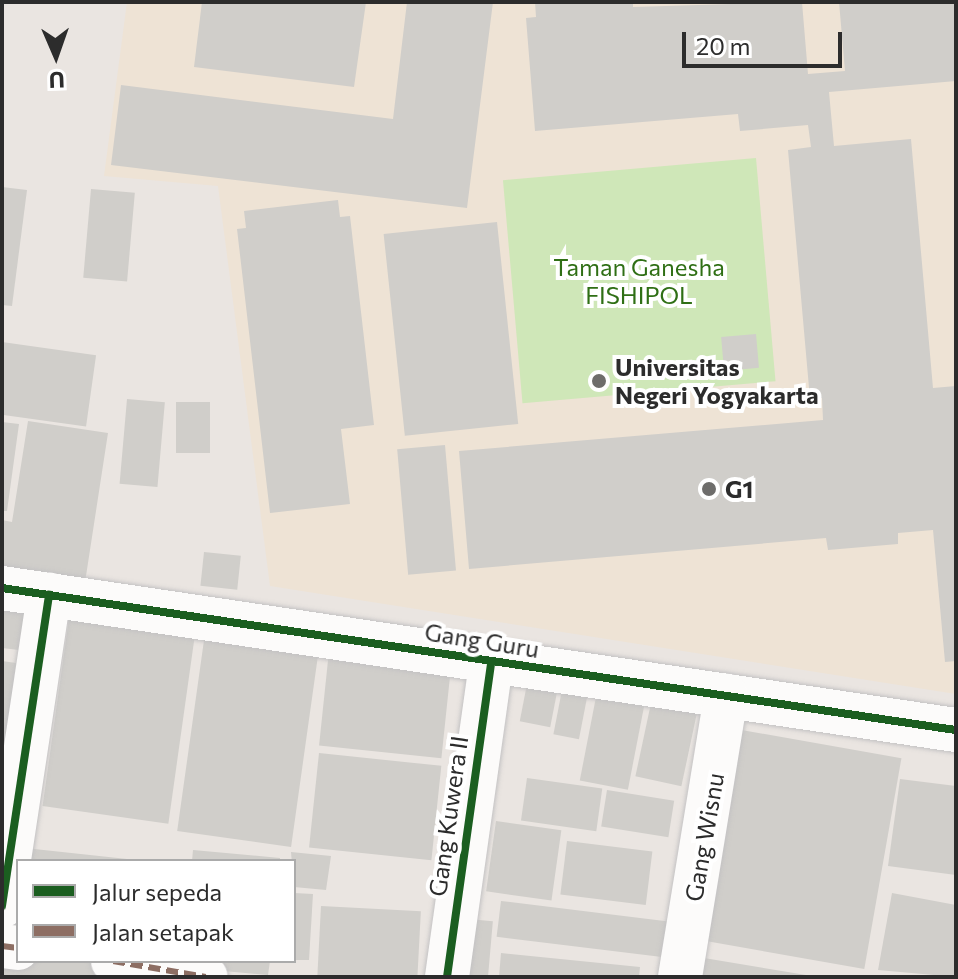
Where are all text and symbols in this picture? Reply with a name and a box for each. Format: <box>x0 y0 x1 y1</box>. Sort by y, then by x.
north arrow <box>16 16 96 96</box>
scale bar <box>686 16 846 66</box>
text: 20 m <box>696 31 750 60</box>
text: U <box>48 67 65 94</box>
park label: Taman Ganesha FISHIPOL <box>553 253 725 309</box>
place label: Universitas Negeri Yogyakarta <box>615 353 819 409</box>
marker: Universitas Negeri Yogyakarta <box>590 372 608 390</box>
place label: G1 <box>725 475 753 503</box>
marker: G1 <box>700 480 718 498</box>
street label: Gang Guru <box>423 617 541 663</box>
street label: Gang Kuwera II <box>422 734 474 898</box>
street label: Gang Wisnu <box>679 770 729 904</box>
legend <box>16 859 296 963</box>
text: Jalur sepeda <box>92 877 222 906</box>
text: Jalan setapak <box>92 917 234 946</box>

